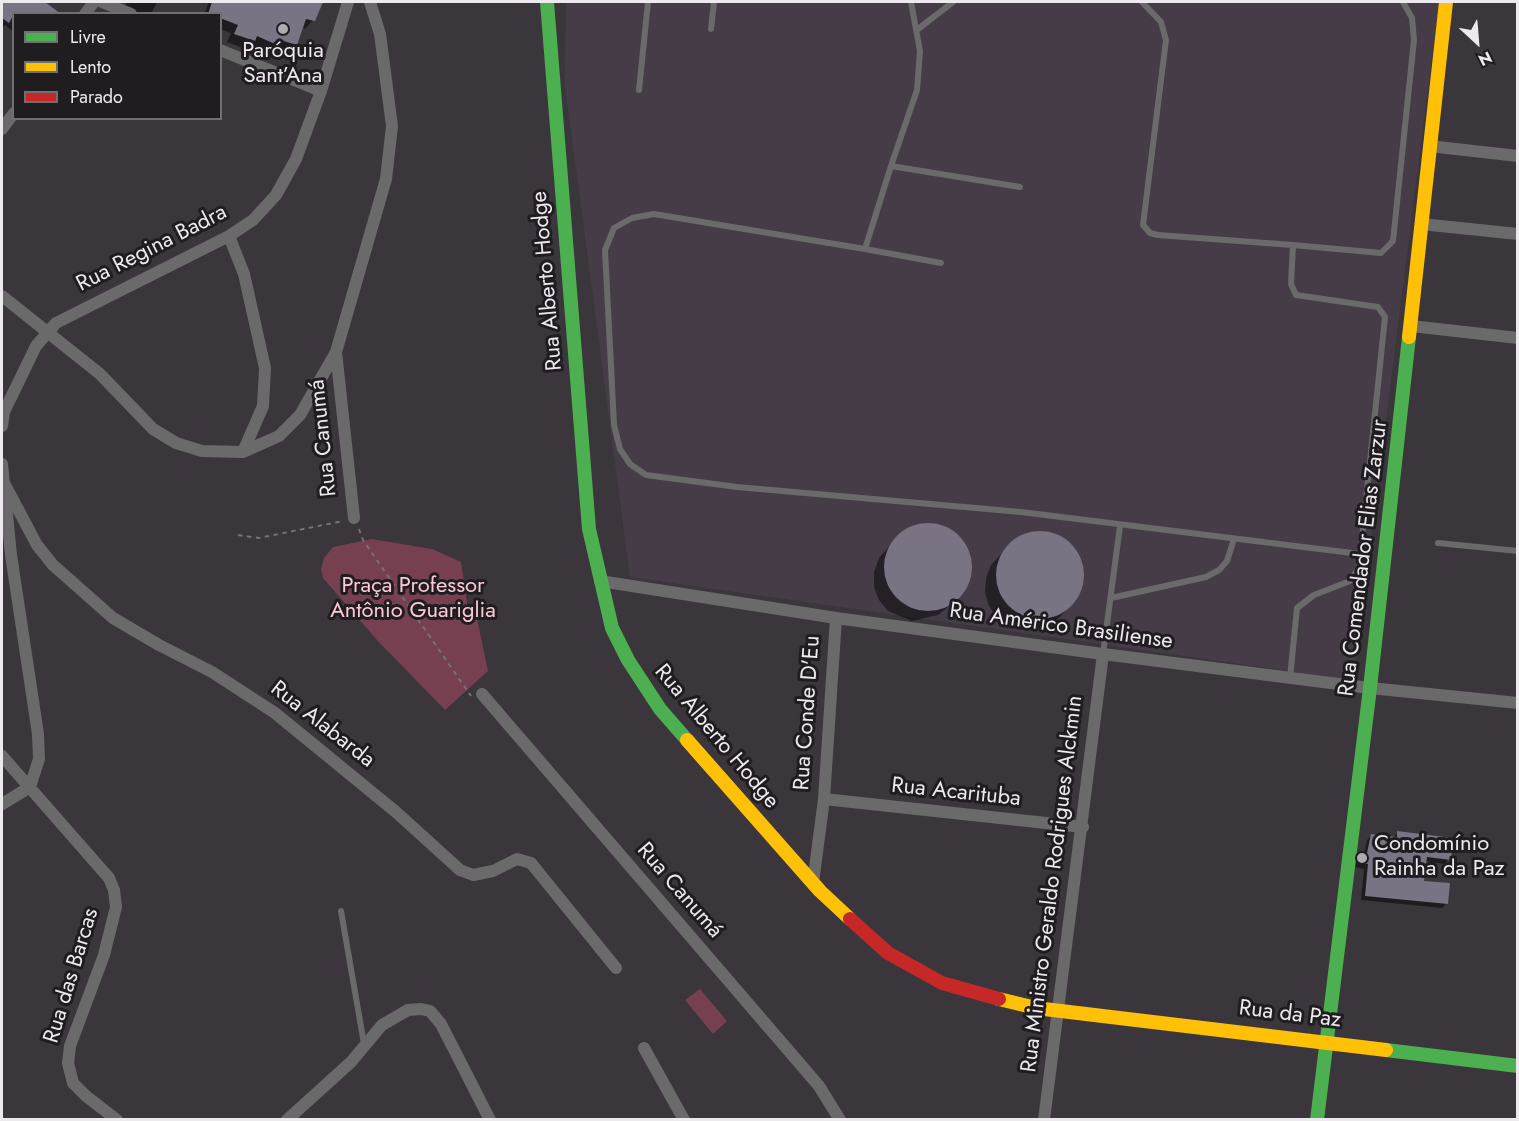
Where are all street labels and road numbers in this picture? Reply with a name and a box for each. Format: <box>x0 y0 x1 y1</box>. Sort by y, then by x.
street label: Rua Alberto Hodge <box>527 190 569 372</box>
street label: Rua Regina Badra <box>72 200 232 298</box>
street label: Rua Canumá <box>305 378 343 498</box>
street label: Rua Comendador Elias Zarzur <box>1334 418 1394 698</box>
street label: Rua Américo Brasiliense <box>948 598 1174 656</box>
street label: Rua Conde D'Eu <box>789 635 827 791</box>
street label: Rua Alberto Hodge <box>648 660 784 814</box>
street label: Rua Alabarda <box>265 676 379 774</box>
street label: Rua Ministro Geraldo Rodrigues Alckmin <box>1017 694 1089 1074</box>
street label: Rua Acarituba <box>890 773 1022 813</box>
street label: Rua Canumá <box>630 838 728 944</box>
street label: Rua das Barcas <box>39 905 105 1047</box>
street label: Rua da Paz <box>1237 996 1343 1034</box>

